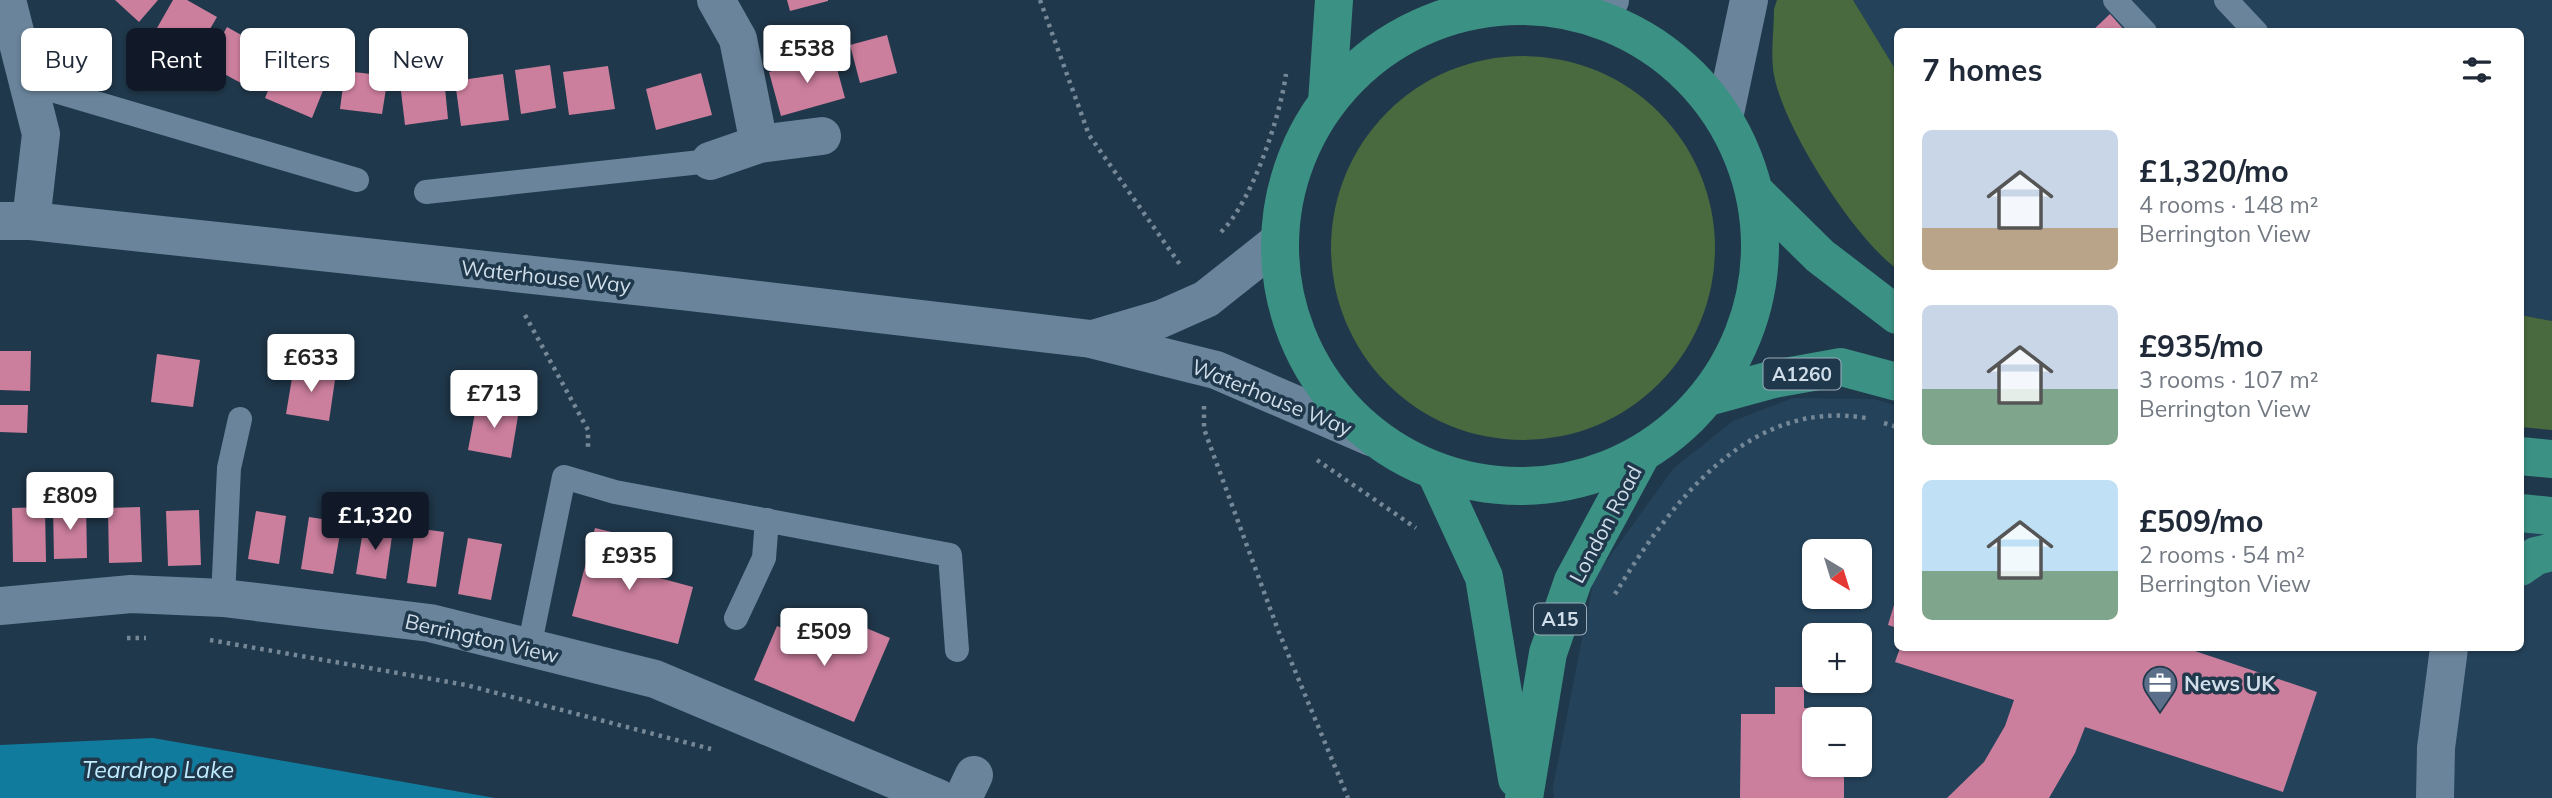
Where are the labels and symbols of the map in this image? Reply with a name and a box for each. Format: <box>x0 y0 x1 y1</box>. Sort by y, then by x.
pin: £538 <box>766 25 848 85</box>
street label: Waterhouse Way <box>460 254 632 298</box>
pin: £633 <box>270 334 352 394</box>
street label: Waterhouse Way <box>1188 353 1356 441</box>
road number: A1260 <box>1764 358 1840 390</box>
pin: £713 <box>453 370 535 430</box>
street label: London Road <box>1563 461 1647 587</box>
pin: £809 <box>29 472 111 532</box>
pin: £1,320 <box>318 492 432 552</box>
pin: £935 <box>588 532 670 592</box>
north arrow <box>1802 539 1872 609</box>
road number: A15 <box>1534 604 1586 634</box>
street label: Berrington View <box>403 608 561 668</box>
pin: £509 <box>783 608 865 668</box>
office icon: News UK <box>2141 664 2179 713</box>
place label: News UK <box>2184 670 2276 696</box>
water label: Teardrop Lake <box>82 755 234 784</box>

